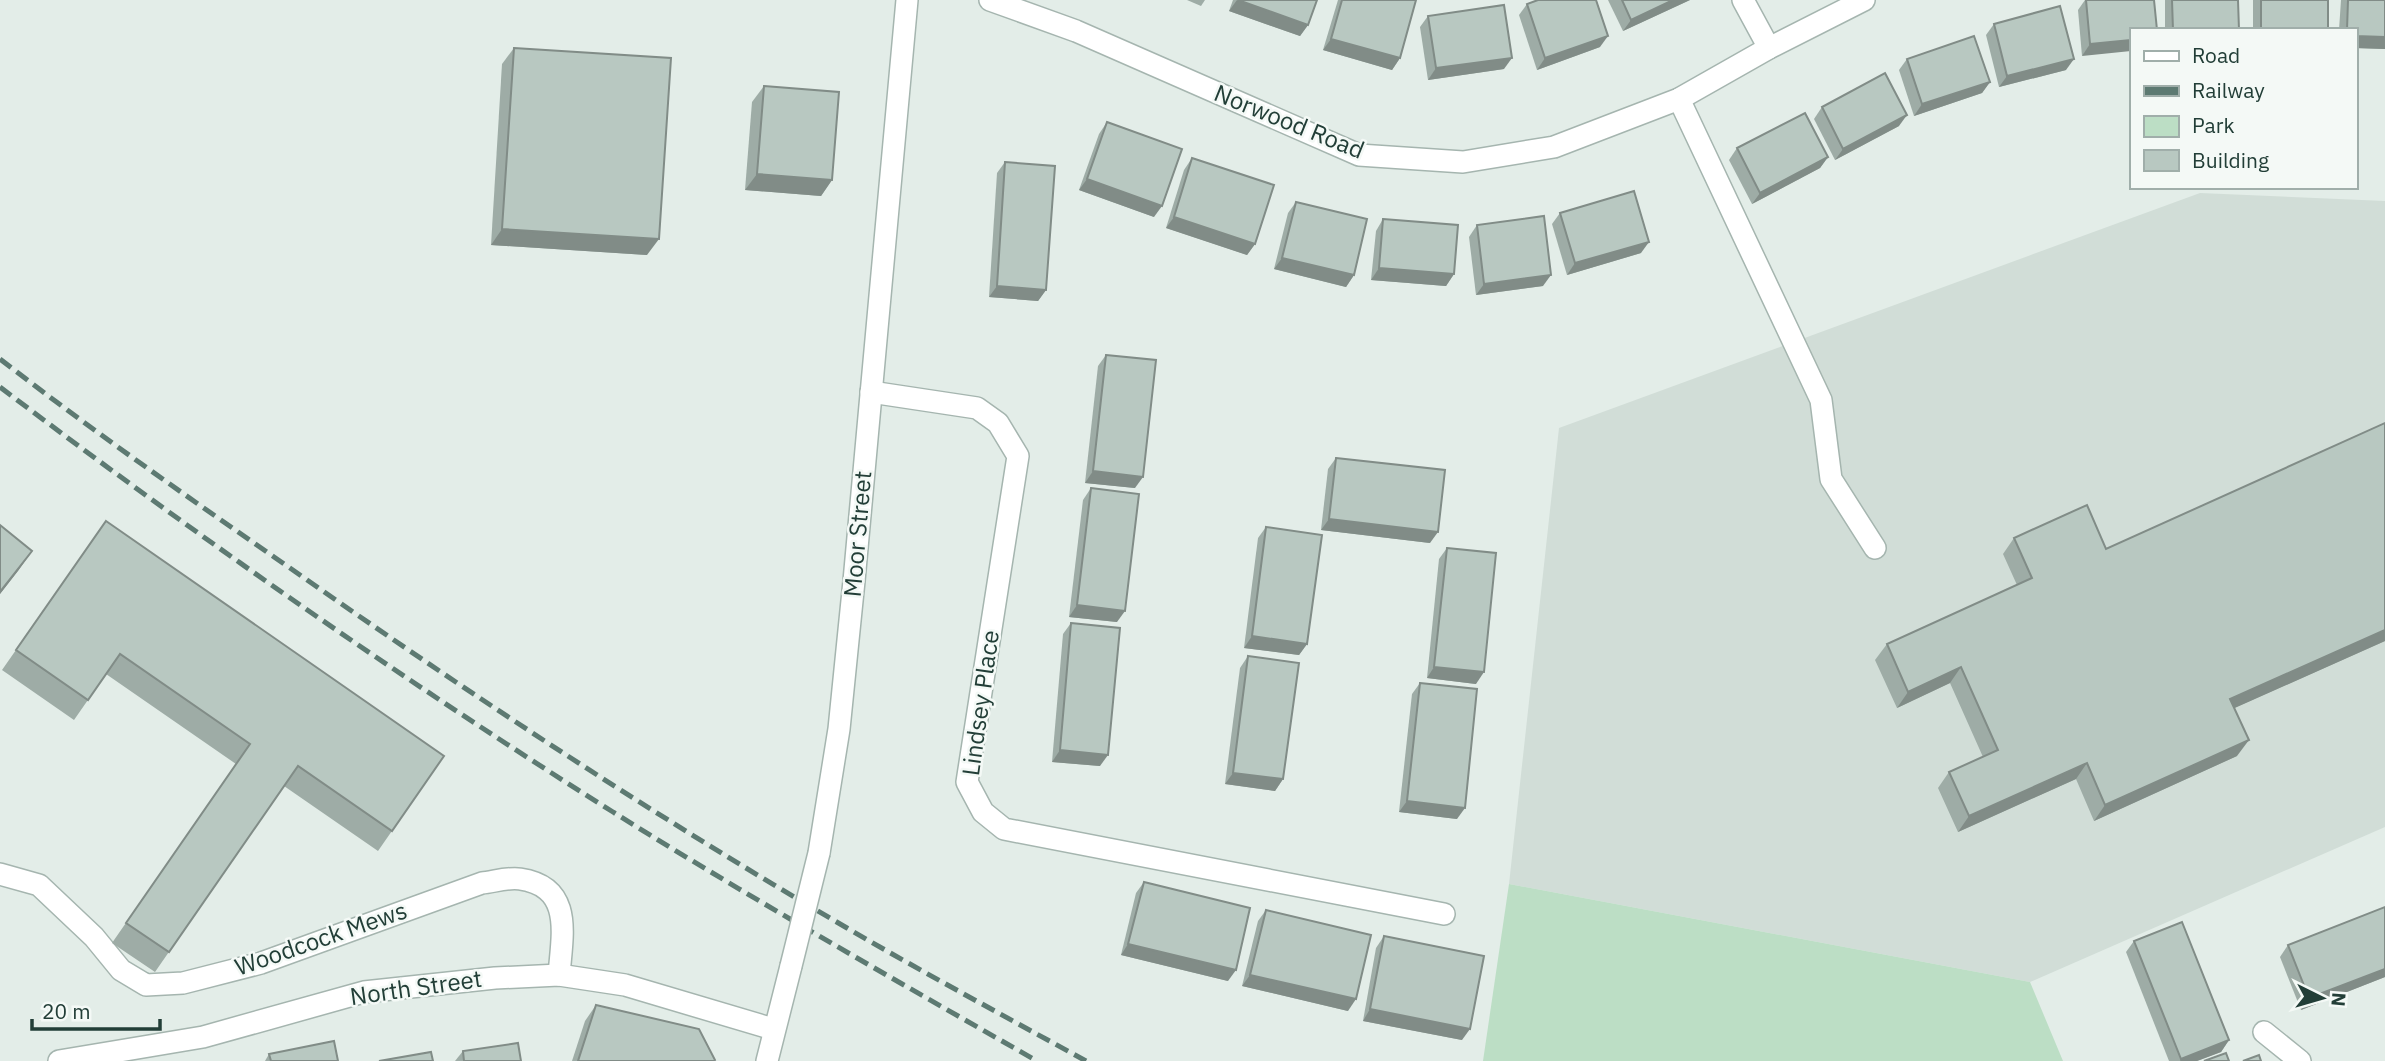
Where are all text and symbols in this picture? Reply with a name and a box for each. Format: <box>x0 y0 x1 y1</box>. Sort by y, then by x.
legend <box>2130 28 2357 189</box>
text: Road <box>2192 41 2240 69</box>
street label: Norwood Road <box>1210 76 1369 166</box>
text: Railway <box>2192 76 2265 104</box>
text: Park <box>2192 111 2235 139</box>
text: Building <box>2192 146 2269 174</box>
street label: Moor Street <box>836 469 878 598</box>
street label: Lindsey Place <box>954 628 1006 778</box>
street label: Woodcock Mews <box>230 894 411 983</box>
street label: North Street <box>348 962 484 1012</box>
north arrow <box>2287 963 2357 1033</box>
scale bar <box>32 988 159 1032</box>
text: N <box>2326 992 2351 1007</box>
text: 20 m <box>42 997 91 1025</box>

